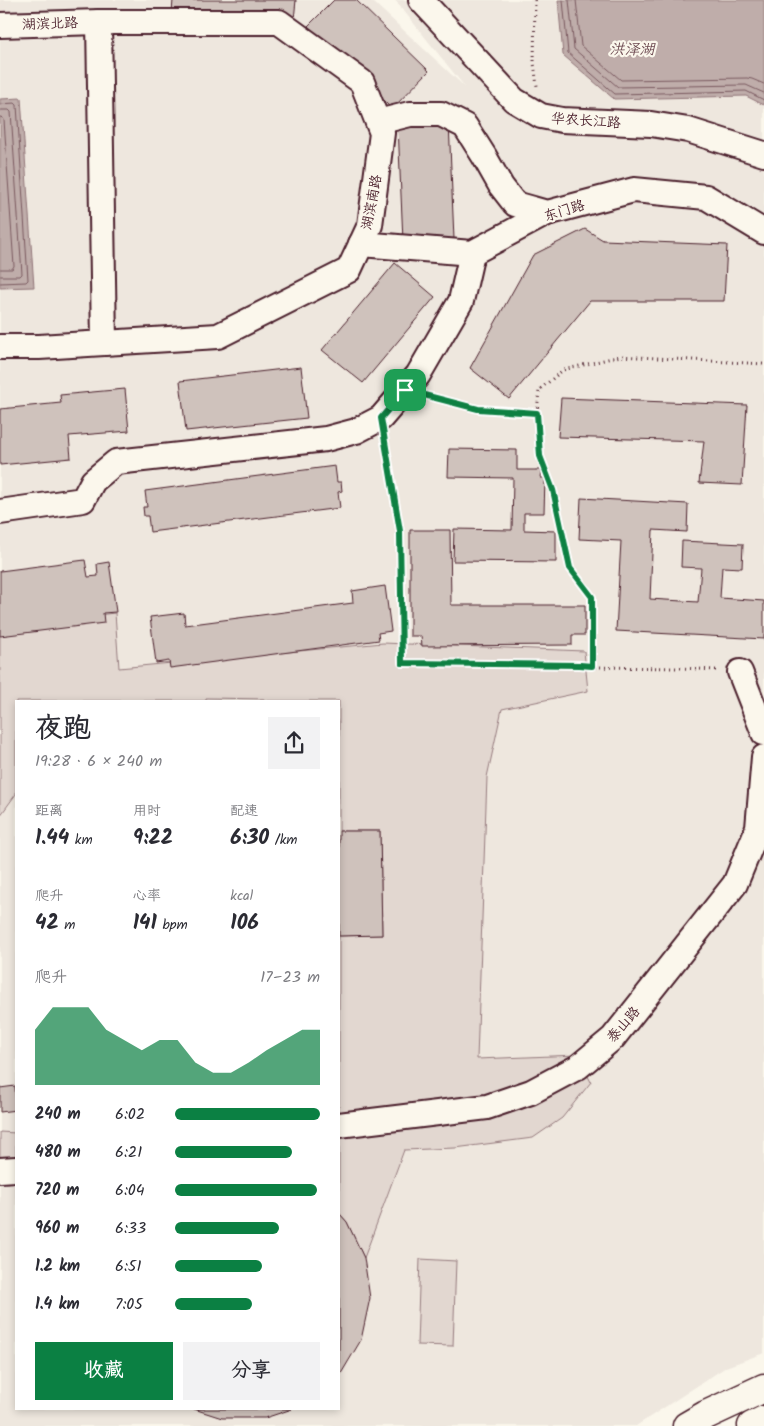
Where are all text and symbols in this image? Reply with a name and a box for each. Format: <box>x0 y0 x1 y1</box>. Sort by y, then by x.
street label: 湖滨北路 <box>22 12 78 36</box>
water label: 洪泽湖 <box>609 38 656 62</box>
street label: 华农长江路 <box>550 108 622 134</box>
street label: 湖滨南路 <box>356 173 388 232</box>
street label: 东门路 <box>541 194 588 228</box>
pin <box>384 369 426 411</box>
icon: arrive <box>391 376 419 404</box>
text: 夜跑 <box>35 707 91 752</box>
button: share <box>268 717 320 769</box>
text: 19:28 · 6 × 240 m <box>35 749 162 774</box>
text: 距离 <box>35 800 63 822</box>
text: 用时 <box>133 800 161 822</box>
text: 配速 <box>230 800 258 822</box>
text: 1.44 <box>35 822 69 855</box>
text: 9:22 <box>133 822 173 855</box>
text: 6:30 <box>230 822 269 855</box>
text: km <box>69 829 93 851</box>
text: /km <box>269 829 297 851</box>
text: 爬升 <box>35 885 63 907</box>
text: 心率 <box>133 885 161 907</box>
text: kcal <box>230 885 253 907</box>
text: 42 <box>35 907 59 940</box>
text: 141 <box>133 907 157 940</box>
text: 106 <box>230 907 259 940</box>
text: m <box>59 914 75 936</box>
text: bpm <box>157 914 188 936</box>
text: 爬升 <box>35 965 67 990</box>
text: 17–23 m <box>260 965 320 990</box>
street label: 泰山路 <box>602 1002 646 1048</box>
text: 240 m <box>35 1102 81 1127</box>
text: 6:02 <box>115 1102 145 1127</box>
text: 480 m <box>35 1140 81 1165</box>
text: 6:21 <box>115 1140 142 1165</box>
text: 720 m <box>35 1178 79 1203</box>
text: 6:04 <box>115 1178 145 1203</box>
text: 960 m <box>35 1216 79 1241</box>
text: 6:33 <box>115 1216 146 1241</box>
text: 1.2 km <box>35 1254 80 1279</box>
text: 6:51 <box>115 1254 141 1279</box>
text: 1.4 km <box>35 1292 80 1317</box>
text: 7:05 <box>115 1292 143 1317</box>
button: 收藏 <box>35 1342 173 1400</box>
button: 分享 <box>183 1342 320 1400</box>

